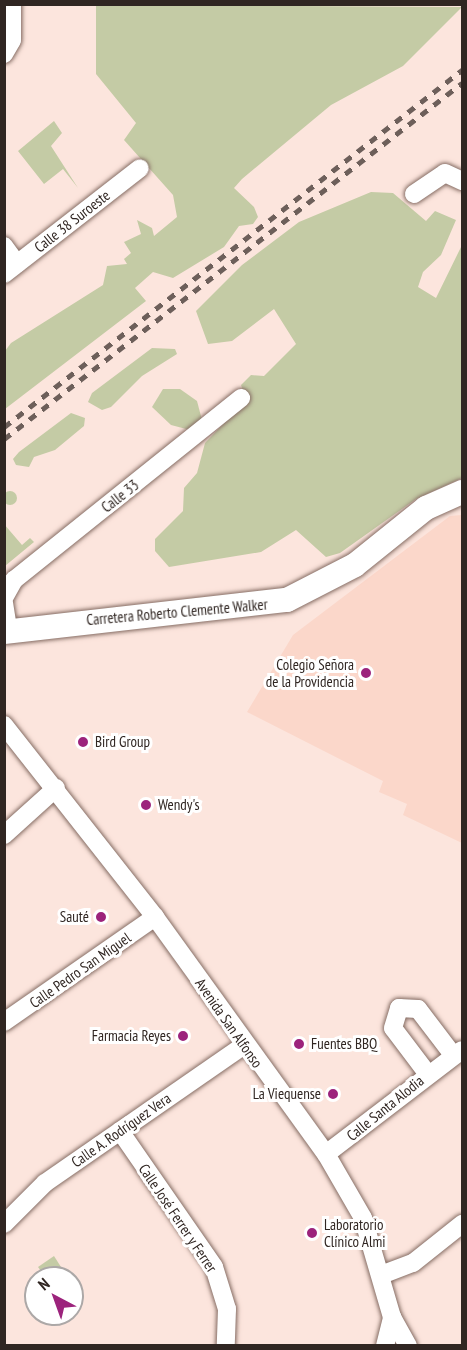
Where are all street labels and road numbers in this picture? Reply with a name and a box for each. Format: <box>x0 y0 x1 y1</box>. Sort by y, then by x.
street label: Calle 38 Suroeste <box>31 186 113 256</box>
street label: Calle 33 <box>98 476 142 516</box>
street label: Carretera Roberto Clemente Walker <box>86 595 268 629</box>
street label: Calle Pedro San Miguel <box>26 928 134 1012</box>
street label: Avenida San Alfonso <box>191 975 267 1071</box>
street label: Calle Santa Alodia <box>343 1071 427 1145</box>
street label: Calle A. Rodríguez Vera <box>67 1088 175 1172</box>
street label: Calle José Ferrer y Ferrer <box>135 1160 221 1276</box>

